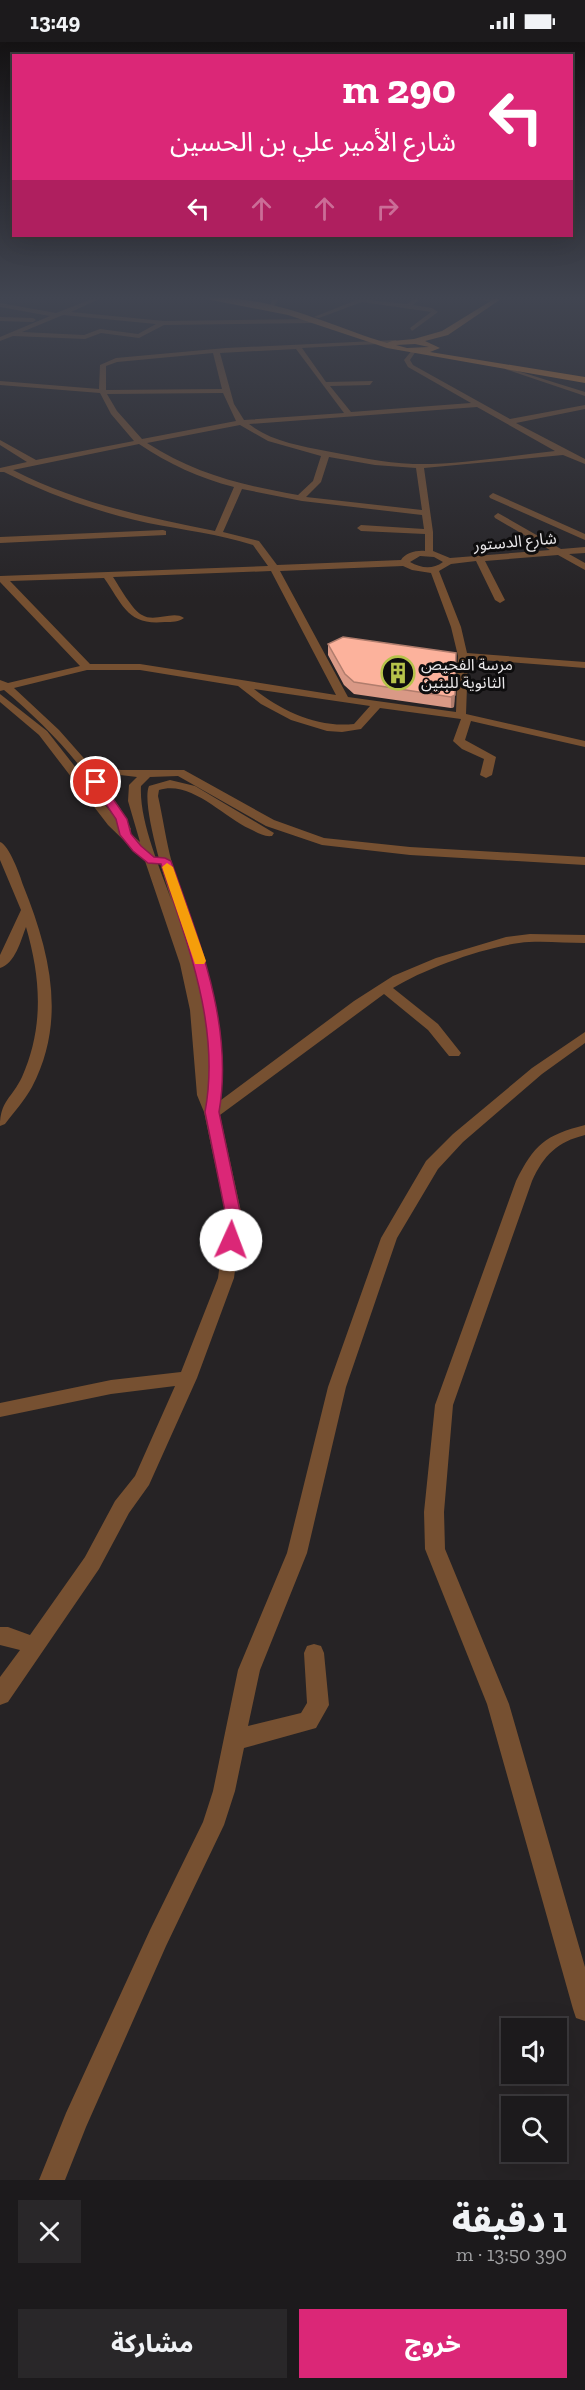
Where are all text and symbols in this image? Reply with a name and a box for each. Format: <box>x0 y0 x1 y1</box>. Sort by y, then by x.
text: 13:49 <box>30 8 80 35</box>
text: 290 m <box>342 63 456 114</box>
icon: left <box>477 78 555 156</box>
text: شارع الأمير علي بن الحسين <box>170 126 456 158</box>
icon: left <box>182 192 215 225</box>
icon: ahead <box>245 192 278 225</box>
icon: ahead <box>308 192 341 225</box>
icon: right <box>371 192 404 225</box>
street label: شارع الدستور <box>472 528 558 558</box>
building icon: مرسة الفحيص الثانوية للبنين <box>380 655 416 691</box>
place label: مرسة الفحيص الثانوية للبنين <box>421 655 513 692</box>
pin <box>70 756 121 807</box>
icon: arrive <box>79 765 112 798</box>
position arrow <box>199 1208 263 1272</box>
map controls <box>501 2018 567 2162</box>
button: sound <box>501 2018 567 2084</box>
button: search <box>501 2096 567 2162</box>
text: 1 دقيقة <box>452 2198 567 2241</box>
button: close <box>18 2200 81 2263</box>
text: 390 m · 13:50 <box>456 2242 567 2266</box>
button: مشاركة <box>18 2309 287 2378</box>
button: خروج <box>299 2309 567 2378</box>

